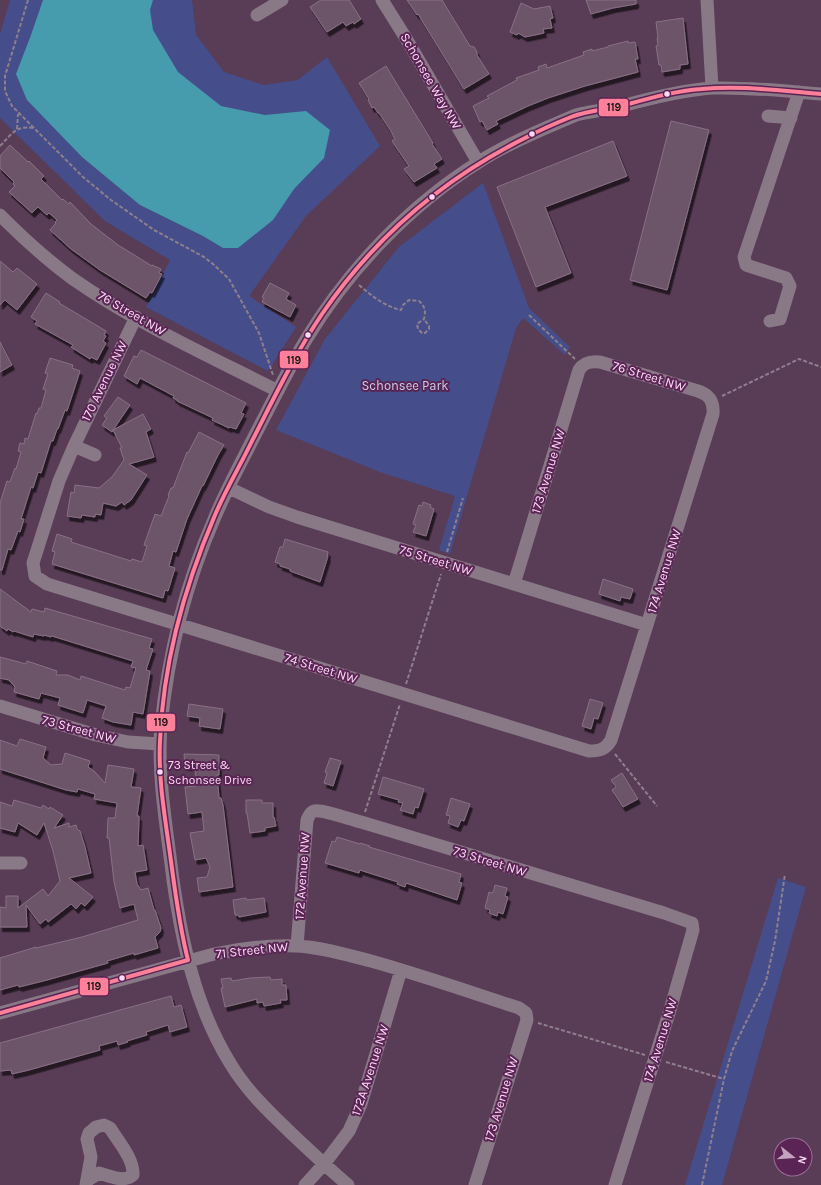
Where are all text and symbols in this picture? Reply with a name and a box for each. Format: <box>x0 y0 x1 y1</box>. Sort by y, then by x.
street label: Schonsee Way NW <box>397 30 465 132</box>
unlabelled marker <box>662 89 672 99</box>
line badge: 119 <box>598 98 629 117</box>
text: 119 <box>607 101 622 114</box>
unlabelled marker <box>527 129 537 139</box>
unlabelled marker <box>427 192 437 202</box>
street label: 76 Street NW <box>95 288 169 339</box>
unlabelled marker <box>303 330 313 340</box>
street label: 170 Avenue NW <box>78 338 130 424</box>
line badge: 119 <box>279 350 309 369</box>
text: 119 <box>287 354 302 367</box>
street label: 76 Street NW <box>611 358 688 394</box>
park label: Schonsee Park <box>361 378 449 393</box>
street label: 173 Avenue NW <box>528 427 568 515</box>
street label: 174 Avenue NW <box>644 527 684 615</box>
street label: 75 Street NW <box>398 542 475 578</box>
street label: 74 Street NW <box>283 650 360 686</box>
street label: 73 Street NW <box>40 712 118 746</box>
line badge: 119 <box>146 713 176 732</box>
text: 119 <box>154 716 169 729</box>
place label: 73 Street & Schonsee Drive <box>168 758 252 787</box>
marker: 73 Street & Schonsee Drive <box>155 767 165 777</box>
street label: 172 Avenue NW <box>291 832 313 920</box>
street label: 73 Street NW <box>451 843 529 879</box>
street label: 71 Street NW <box>215 939 289 961</box>
unlabelled marker <box>117 973 127 983</box>
line badge: 119 <box>79 977 109 996</box>
text: 119 <box>87 980 102 993</box>
street label: 174 Avenue NW <box>640 996 680 1084</box>
street label: 172A Avenue NW <box>348 1022 392 1117</box>
street label: 173 Avenue NW <box>481 1055 521 1143</box>
north arrow <box>773 1137 813 1177</box>
text: N <box>795 1154 809 1165</box>

